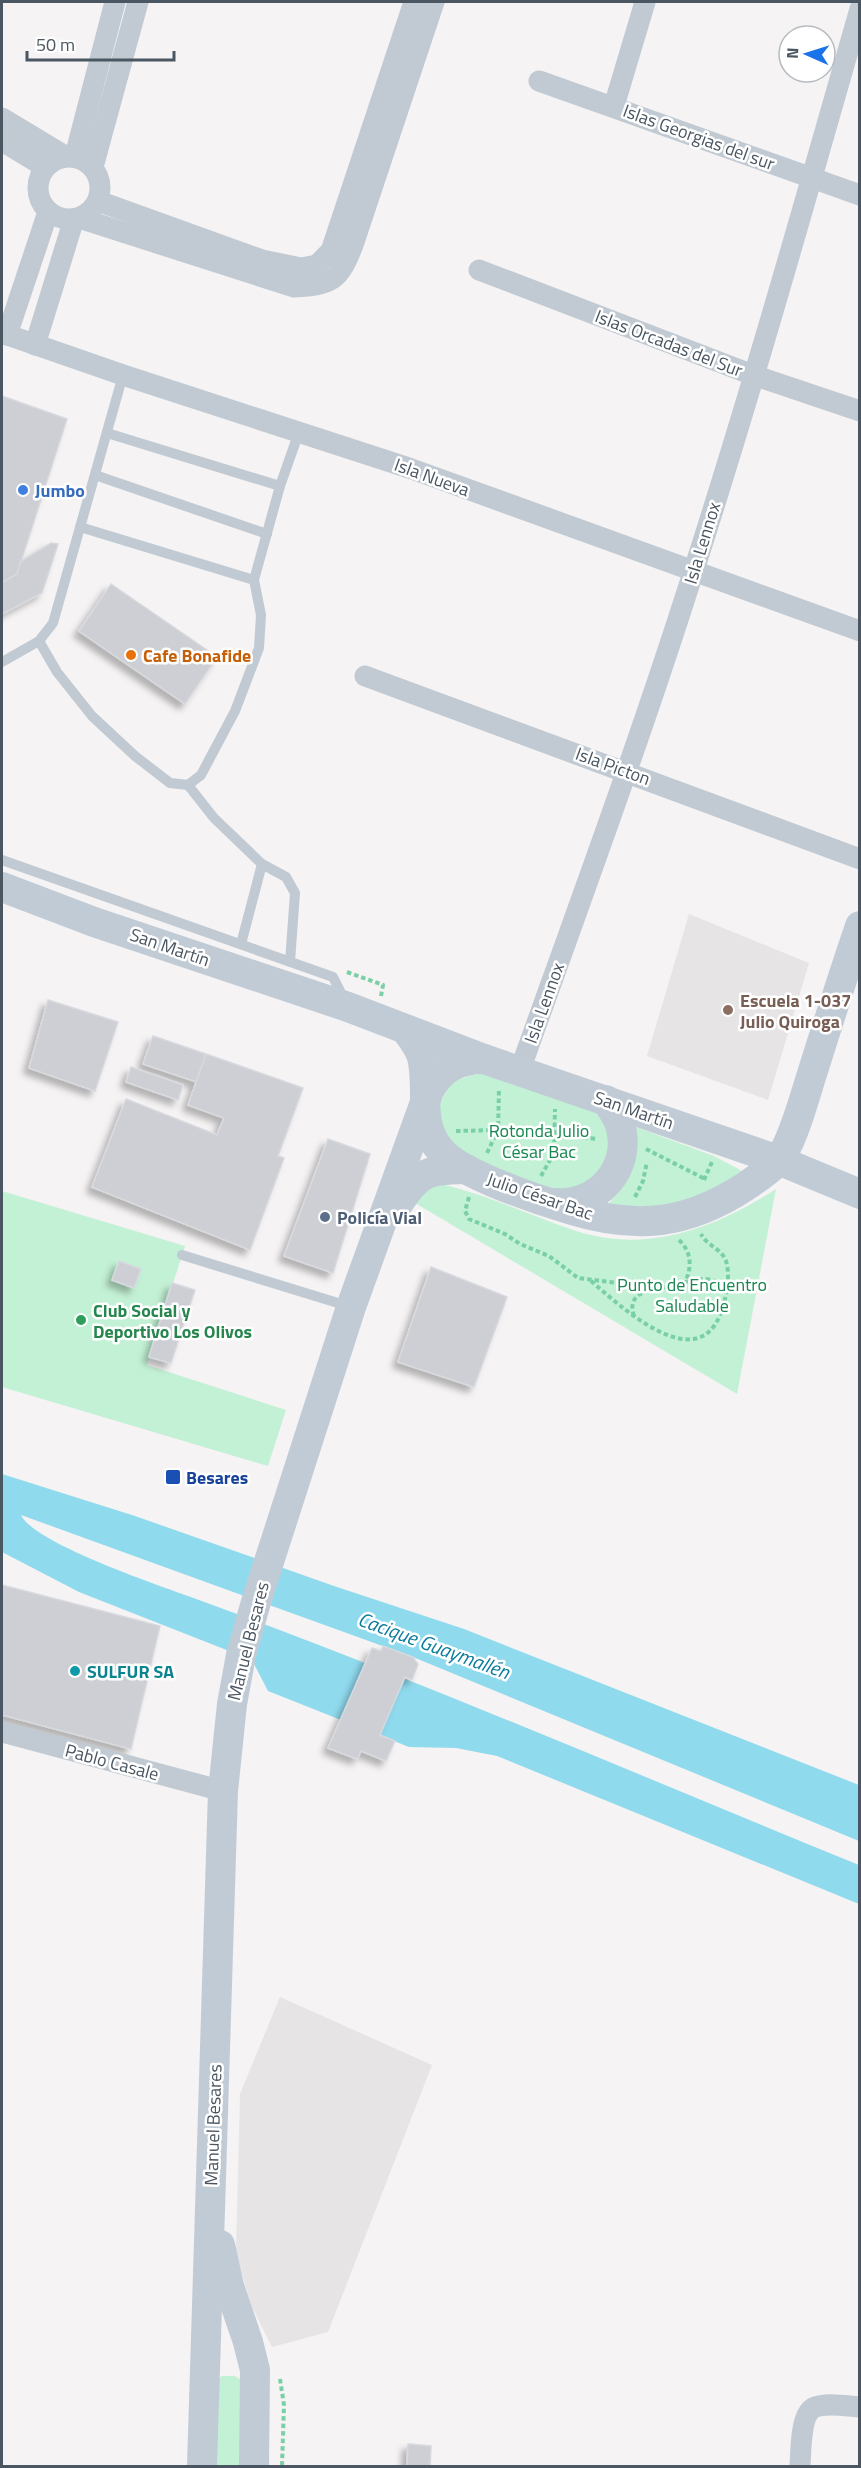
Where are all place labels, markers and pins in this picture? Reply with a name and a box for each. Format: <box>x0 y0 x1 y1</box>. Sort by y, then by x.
place label: Jumbo <box>35 477 85 504</box>
marker: Jumbo <box>16 483 30 497</box>
place label: Cafe Bonafide <box>143 642 251 669</box>
marker: Cafe Bonafide <box>124 648 138 662</box>
place label: Escuela 1-037 Julio Quiroga <box>740 987 851 1035</box>
marker: Escuela 1-037 Julio Quiroga <box>721 1003 735 1017</box>
place label: Policía Vial <box>337 1204 422 1231</box>
marker: Policía Vial <box>318 1210 332 1224</box>
place label: Club Social y Deportivo Los Olivos <box>93 1297 252 1345</box>
marker: Club Social y Deportivo Los Olivos <box>74 1313 88 1327</box>
place label: Besares <box>186 1464 248 1491</box>
marker: Besares <box>164 1468 182 1486</box>
place label: SULFUR SA <box>87 1658 174 1685</box>
marker: SULFUR SA <box>68 1664 82 1678</box>

